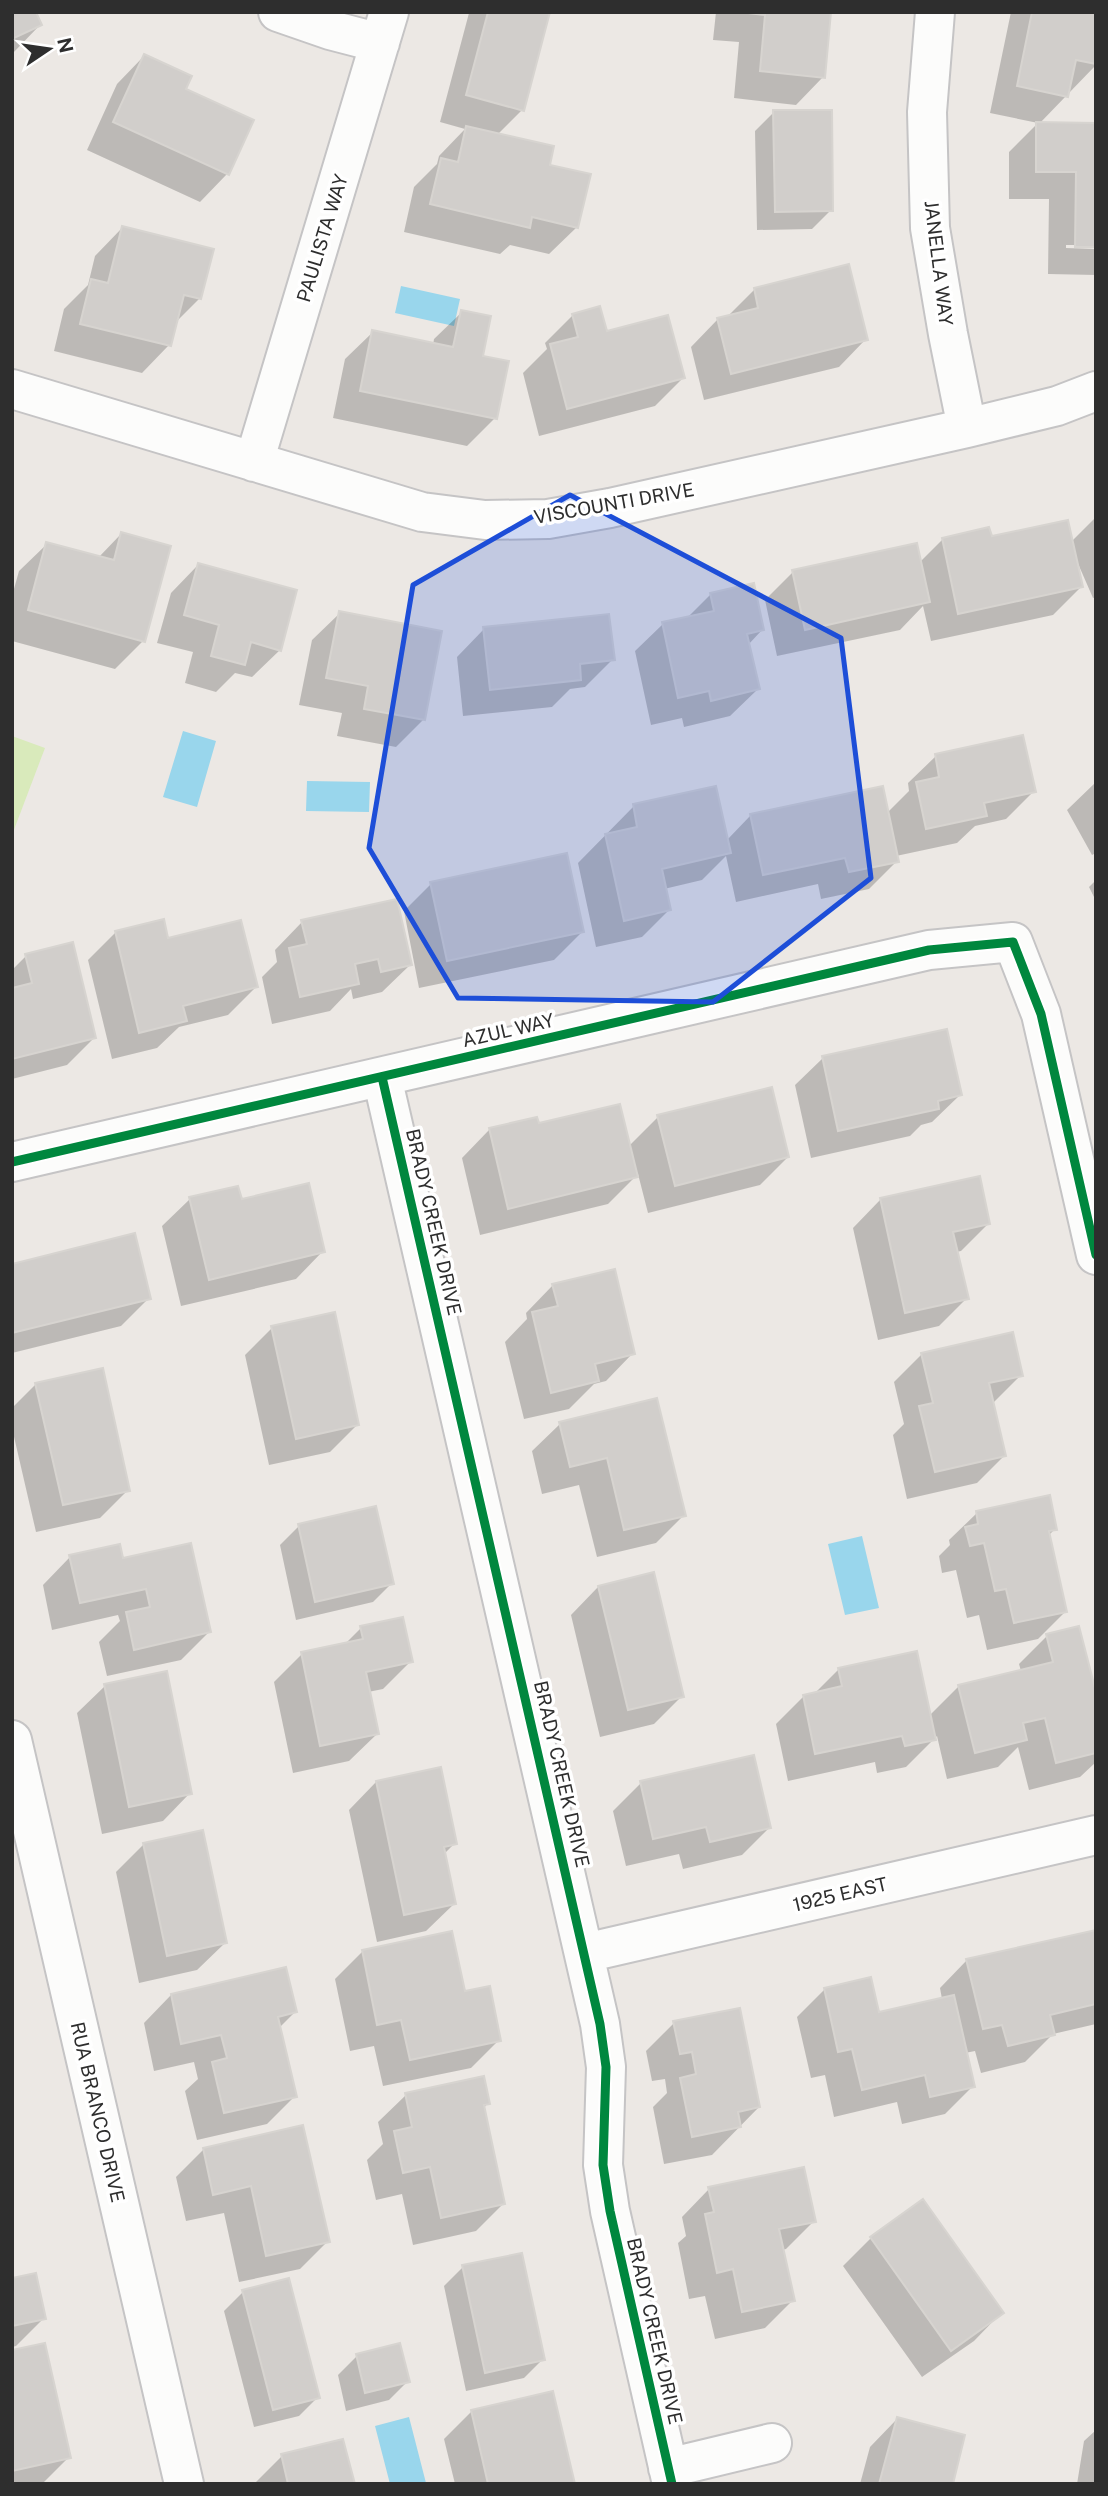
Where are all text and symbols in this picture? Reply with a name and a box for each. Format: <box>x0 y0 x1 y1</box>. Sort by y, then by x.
north arrow <box>14 14 84 84</box>
text: N <box>53 35 78 55</box>
street label: PAULISTA WAY <box>292 171 352 305</box>
street label: JANELLA WAY <box>920 199 958 327</box>
street label: VISCOUNTI DRIVE <box>532 478 696 528</box>
street label: AZUL WAY <box>460 1009 557 1051</box>
street label: BRADY CREEK DRIVE <box>402 1127 466 1317</box>
street label: BRADY CREEK DRIVE <box>530 1679 594 1869</box>
street label: 1925 EAST <box>791 1872 889 1916</box>
street label: RUA BRANCO DRIVE <box>67 2020 129 2204</box>
street label: BRADY CREEK DRIVE <box>623 2236 687 2426</box>

